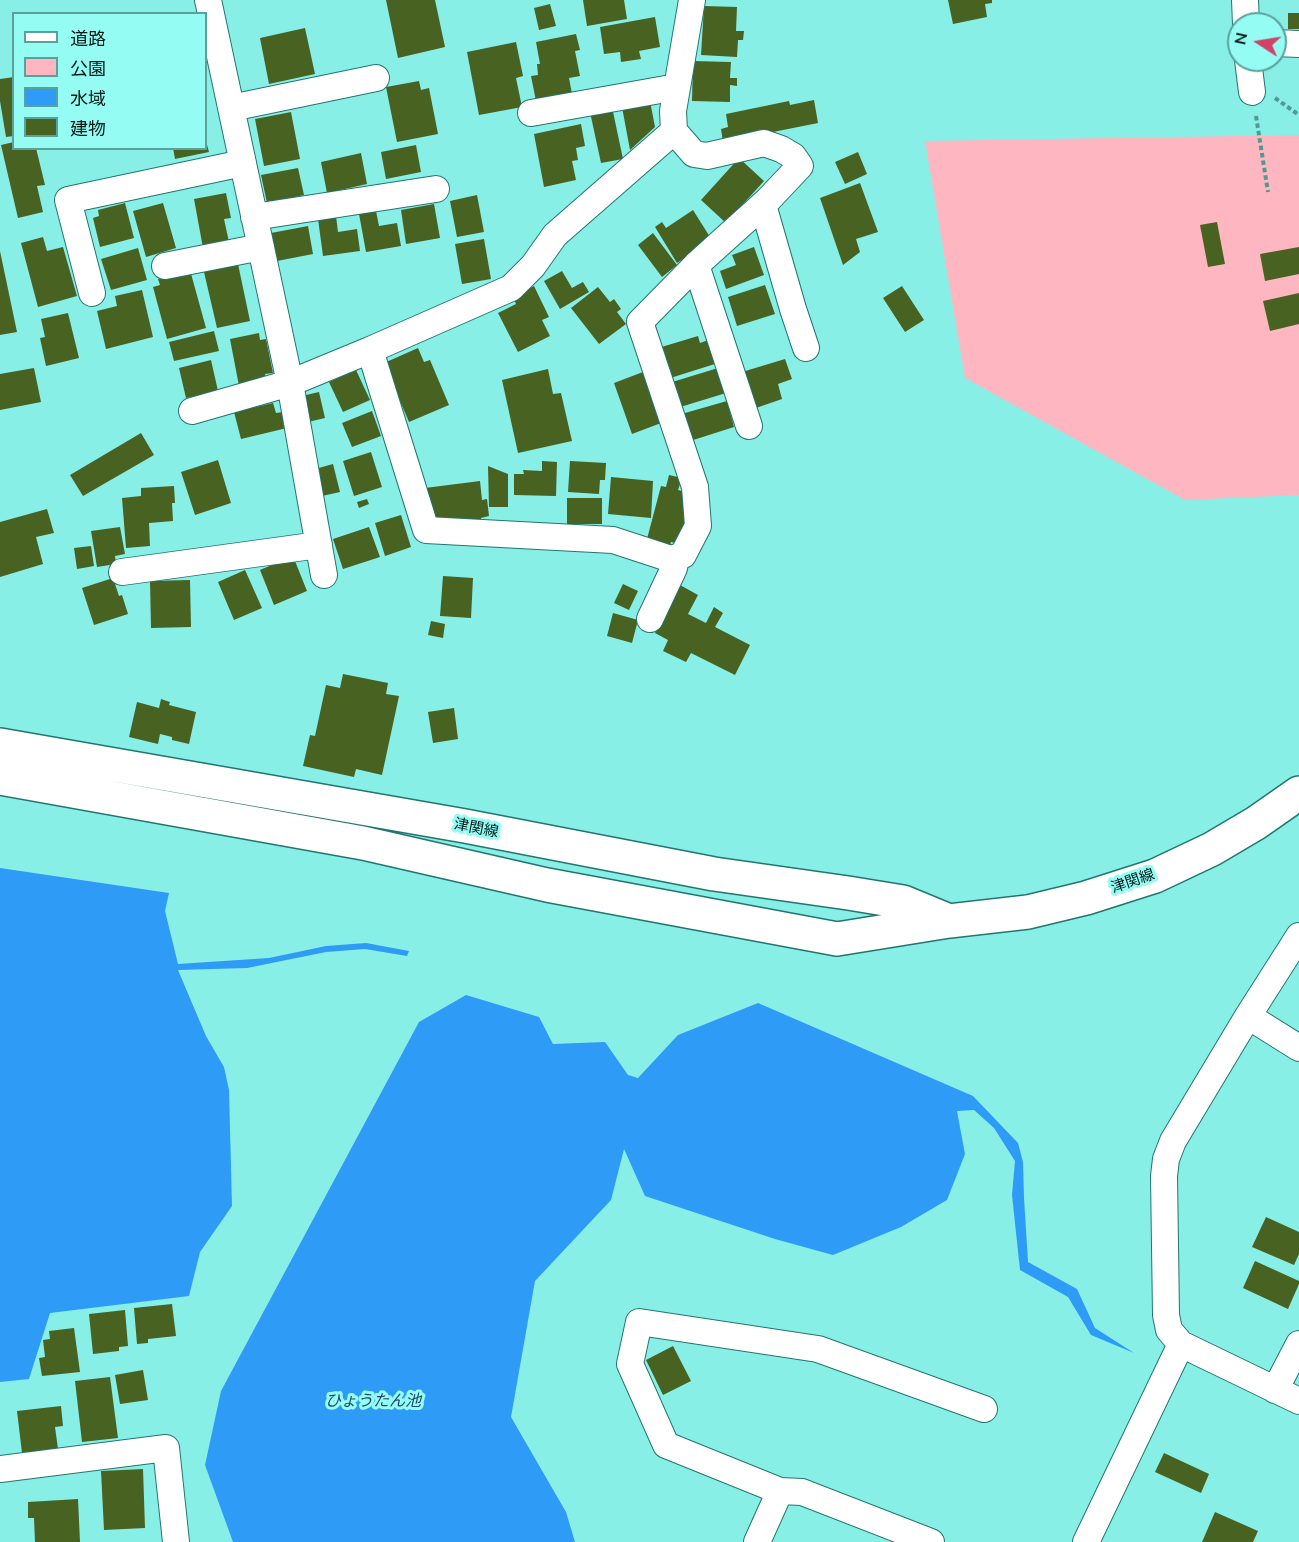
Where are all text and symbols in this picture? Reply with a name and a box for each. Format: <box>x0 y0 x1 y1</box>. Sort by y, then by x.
legend <box>12 12 207 150</box>
north arrow <box>1227 12 1287 72</box>
text: 道路 <box>70 27 106 51</box>
text: N <box>1229 31 1253 47</box>
text: 公園 <box>70 57 106 81</box>
text: 水域 <box>70 87 106 111</box>
text: 建物 <box>70 117 106 141</box>
street label: 津関線 <box>452 816 500 842</box>
street label: 津関線 <box>1109 866 1157 898</box>
water label: ひょうたん池 <box>325 1392 421 1412</box>

